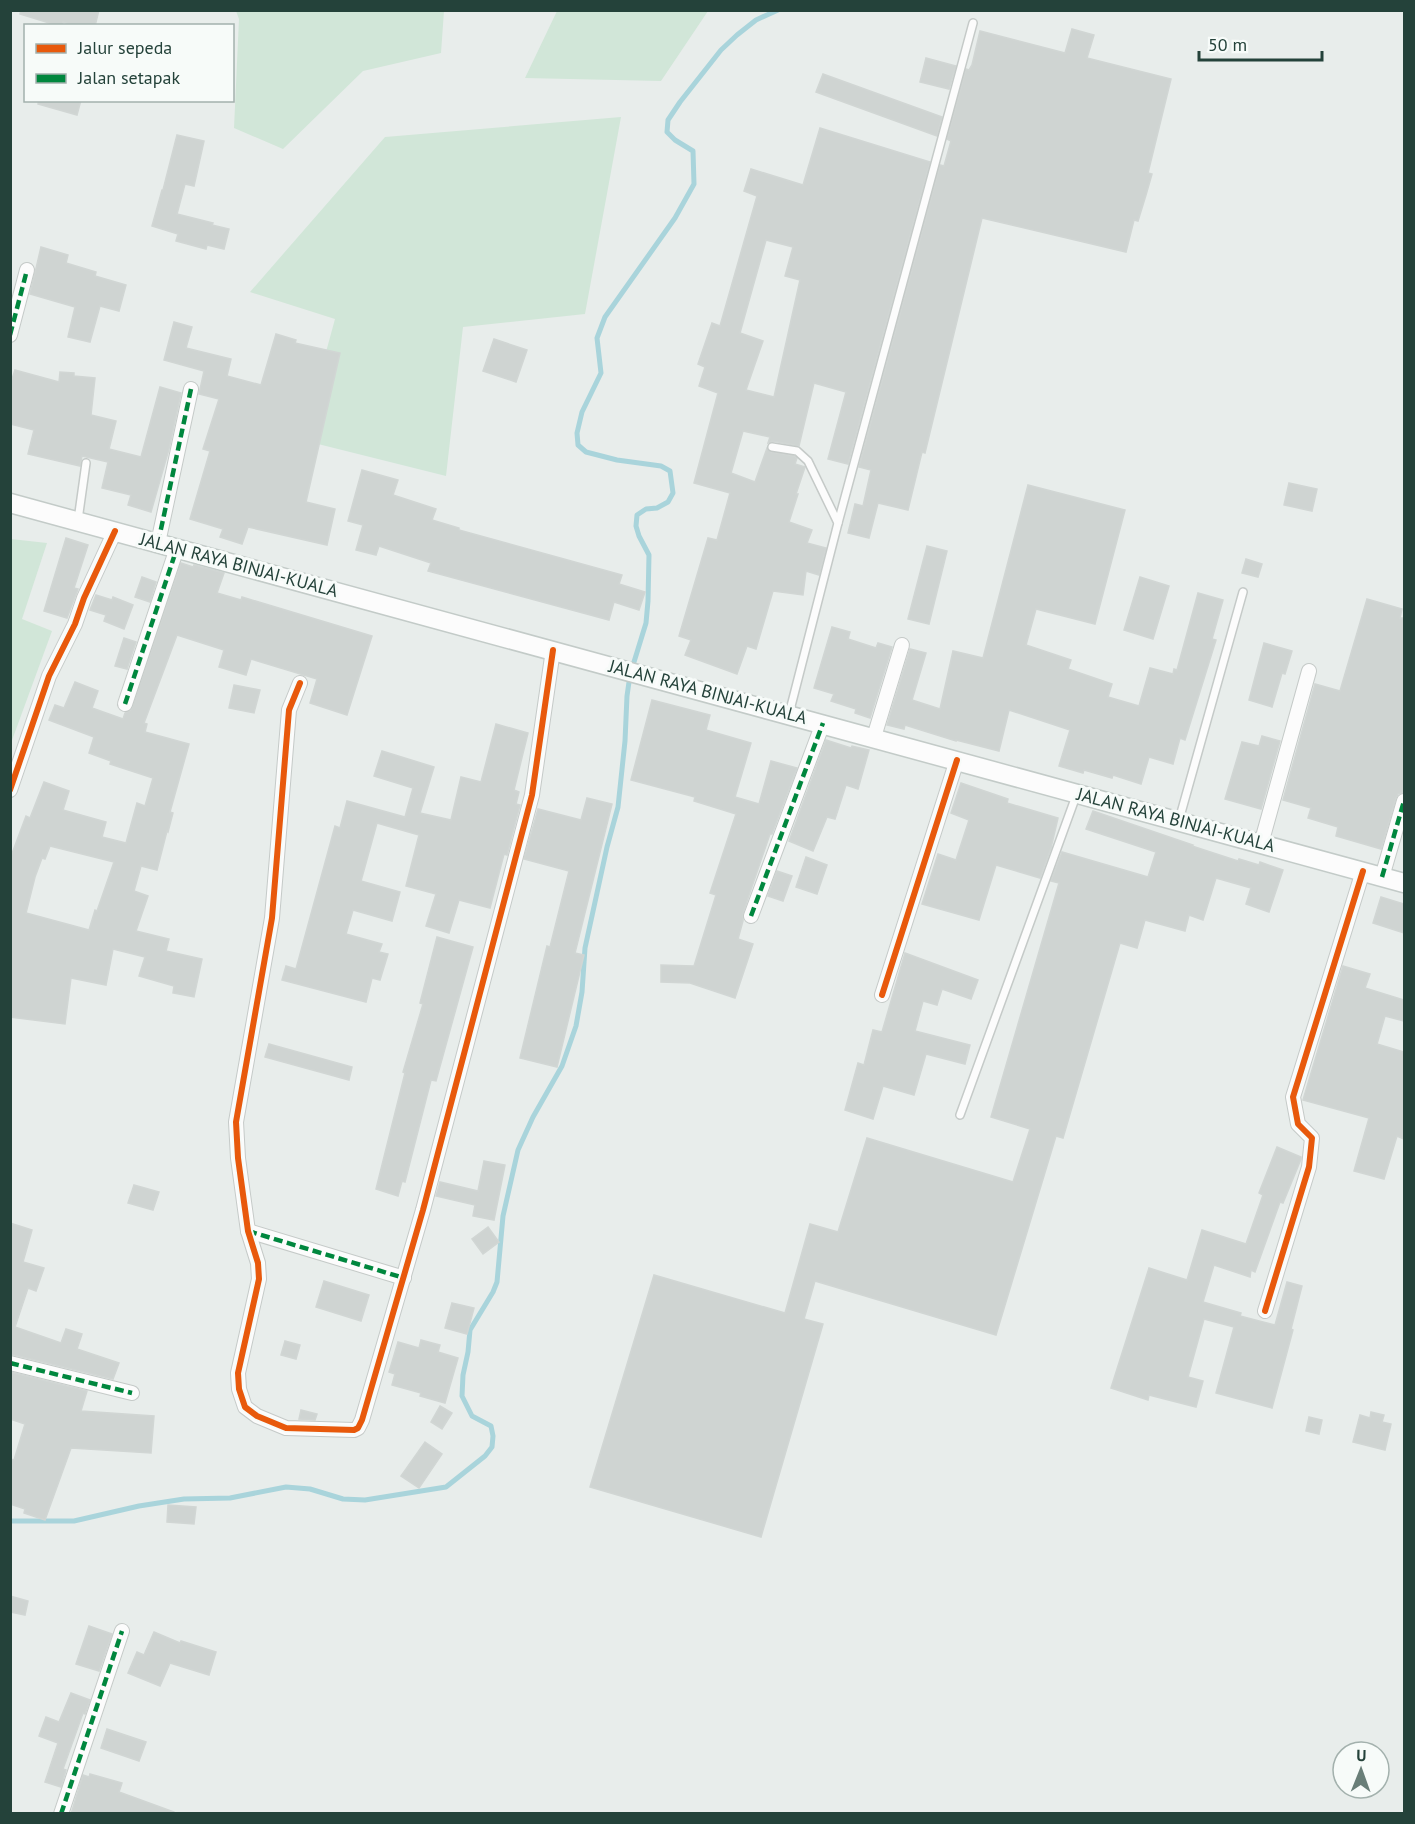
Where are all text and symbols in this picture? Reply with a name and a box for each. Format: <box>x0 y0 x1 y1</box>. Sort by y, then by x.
legend <box>24 24 234 102</box>
scale bar <box>1199 24 1322 62</box>
text: 50 m <box>1208 33 1247 56</box>
text: Jalur sepeda <box>77 36 172 59</box>
text: Jalan setapak <box>77 66 180 89</box>
street label: JALAN RAYA BINJAI-KUALA <box>137 527 341 602</box>
street label: JALAN RAYA BINJAI-KUALA <box>606 654 810 729</box>
street label: JALAN RAYA BINJAI-KUALA <box>1074 782 1278 857</box>
north arrow <box>1331 1740 1391 1800</box>
text: U <box>1356 1745 1366 1765</box>

